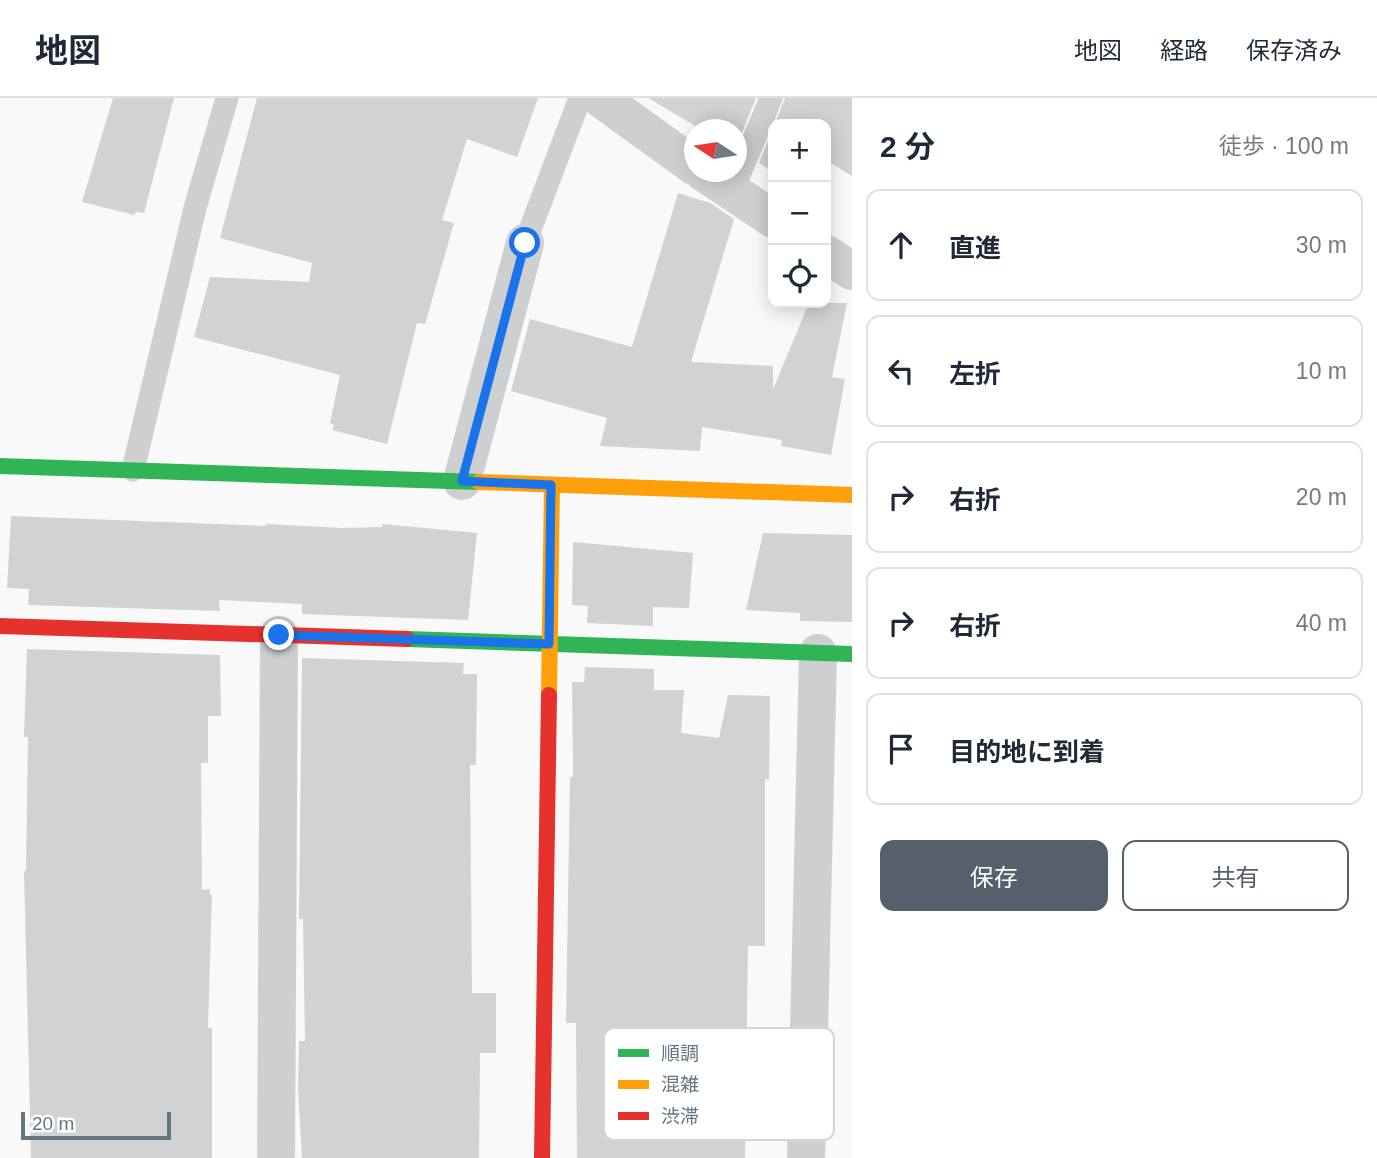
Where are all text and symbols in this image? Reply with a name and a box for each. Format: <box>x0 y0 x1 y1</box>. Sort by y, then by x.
text: 地図 <box>35 32 101 69</box>
text: 地図 <box>1074 37 1122 64</box>
text: 経路 <box>1160 37 1208 64</box>
text: 保存済み <box>1246 37 1342 64</box>
north arrow <box>684 119 747 182</box>
map controls <box>768 119 831 308</box>
button: + <box>768 119 831 182</box>
text: 2 分 <box>880 130 935 163</box>
text: 徒歩 · 100 m <box>1219 133 1349 159</box>
button: − <box>768 182 831 245</box>
icon: ahead <box>882 226 920 264</box>
route start <box>509 227 540 258</box>
text: 30 m <box>1296 232 1347 258</box>
text: 直進 <box>949 233 1001 263</box>
button: locate <box>768 245 831 308</box>
icon: left <box>882 352 920 390</box>
text: 10 m <box>1296 358 1347 384</box>
text: 左折 <box>949 359 1001 389</box>
icon: right <box>882 478 920 516</box>
text: 20 m <box>1296 484 1347 510</box>
text: 右折 <box>949 485 1001 515</box>
icon: right <box>882 604 920 642</box>
text: 40 m <box>1296 610 1347 636</box>
text: 右折 <box>949 611 1001 641</box>
route end <box>263 619 294 650</box>
icon: arrive <box>882 730 920 768</box>
text: 目的地に到着 <box>949 737 1105 767</box>
button: 保存 <box>880 840 1108 911</box>
button: 共有 <box>1122 840 1349 911</box>
legend <box>604 1028 834 1140</box>
text: 順調 <box>661 1043 699 1064</box>
text: 混雑 <box>661 1074 699 1095</box>
text: 渋滞 <box>661 1106 699 1127</box>
scale bar <box>21 1109 172 1141</box>
text: 20 m <box>32 1113 74 1134</box>

